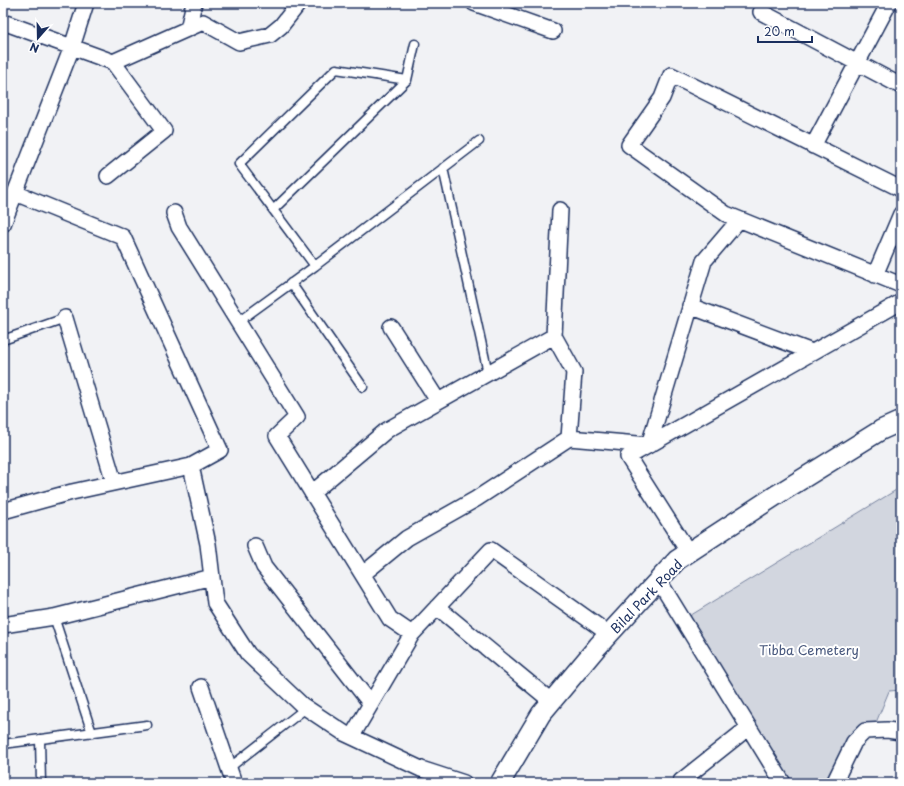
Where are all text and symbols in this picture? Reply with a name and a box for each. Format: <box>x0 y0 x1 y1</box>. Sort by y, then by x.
north arrow <box>18 18 58 58</box>
scale bar <box>758 18 812 44</box>
text: 20 m <box>764 22 795 40</box>
text: N <box>27 38 41 57</box>
street label: Bilal Park Road <box>606 555 686 637</box>
park label: Tibba Cemetery <box>759 640 859 659</box>

